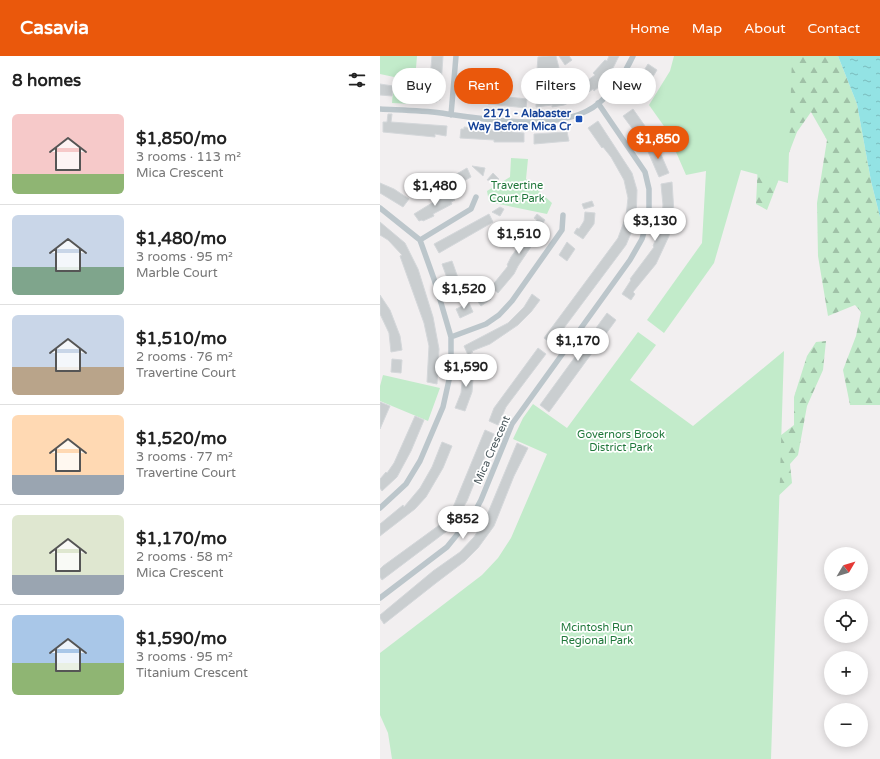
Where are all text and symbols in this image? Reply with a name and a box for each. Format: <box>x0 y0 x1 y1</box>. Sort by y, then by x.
text: Casavia <box>20 17 89 39</box>
text: Home <box>630 20 670 37</box>
text: Map <box>692 20 722 37</box>
text: About <box>744 20 786 37</box>
text: Contact <box>808 20 860 37</box>
chip: Buy <box>392 68 446 104</box>
chip: Rent <box>454 68 513 104</box>
chip: Filters <box>521 68 590 104</box>
chip: New <box>598 68 656 104</box>
icon: filters <box>346 69 368 91</box>
text: 8 homes <box>12 70 81 91</box>
place label: 2171 - Alabaster Way Before Mica Cr <box>468 107 572 134</box>
marker: 2171 - Alabaster Way Before Mica Cr <box>574 114 584 124</box>
pin: $1,850 <box>625 126 691 160</box>
text: $1,850/mo <box>136 128 227 149</box>
icon: home <box>44 130 92 178</box>
text: $1,850 <box>636 131 680 147</box>
text: 3 rooms · 113 m² <box>136 149 241 165</box>
text: Mica Crescent <box>136 165 224 181</box>
pin: $1,480 <box>402 173 468 207</box>
text: $1,480 <box>413 178 457 194</box>
park label: Travertine Court Park <box>489 179 545 205</box>
pin: $3,130 <box>622 208 688 242</box>
text: $3,130 <box>633 213 677 229</box>
pin: $1,510 <box>486 221 552 255</box>
text: $1,510 <box>497 226 541 242</box>
text: $1,480/mo <box>136 228 226 249</box>
icon: home <box>44 231 92 279</box>
text: 3 rooms · 95 m² <box>136 249 233 265</box>
text: Marble Court <box>136 265 218 281</box>
pin: $1,520 <box>431 276 497 310</box>
text: $1,520 <box>442 281 486 297</box>
text: $1,510/mo <box>136 328 227 349</box>
pin: $1,170 <box>545 328 611 362</box>
icon: home <box>44 331 92 379</box>
text: $1,170 <box>556 333 600 349</box>
text: 2 rooms · 76 m² <box>136 349 233 365</box>
pin: $1,590 <box>433 354 499 388</box>
text: $1,590 <box>444 359 488 375</box>
text: Travertine Court <box>136 365 236 381</box>
street label: Mica Crescent <box>471 414 513 486</box>
text: $1,520/mo <box>136 428 227 449</box>
park label: Governors Brook District Park <box>577 428 665 454</box>
icon: home <box>44 431 92 479</box>
text: 3 rooms · 77 m² <box>136 449 233 465</box>
text: Travertine Court <box>136 465 236 481</box>
pin: $852 <box>439 506 487 540</box>
text: $852 <box>447 511 479 527</box>
text: $1,170/mo <box>136 528 227 549</box>
icon: home <box>44 531 92 579</box>
north arrow <box>824 547 868 591</box>
map controls <box>824 547 868 747</box>
text: 2 rooms · 58 m² <box>136 549 233 565</box>
text: Mica Crescent <box>136 565 224 581</box>
button: locate <box>824 599 868 643</box>
park label: Mcintosh Run Regional Park <box>561 621 633 647</box>
text: $1,590/mo <box>136 628 227 649</box>
icon: home <box>44 631 92 679</box>
text: 3 rooms · 95 m² <box>136 649 233 665</box>
button: + <box>824 651 868 695</box>
text: Titanium Crescent <box>136 665 248 681</box>
button: − <box>824 703 868 747</box>

